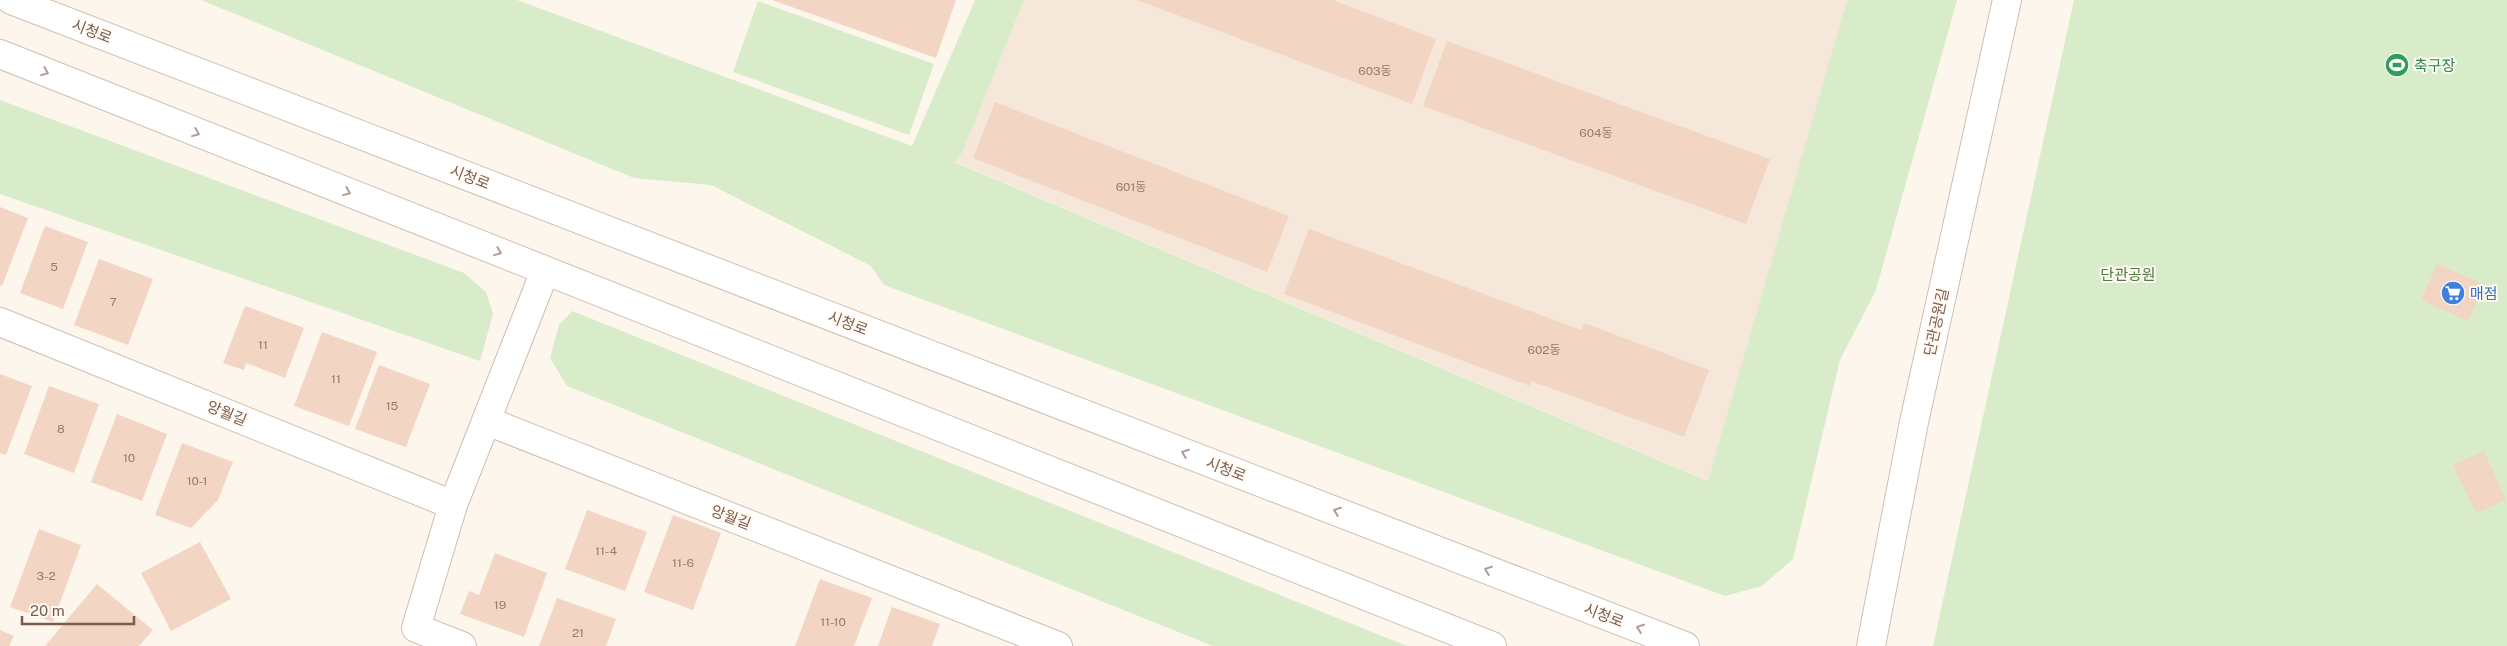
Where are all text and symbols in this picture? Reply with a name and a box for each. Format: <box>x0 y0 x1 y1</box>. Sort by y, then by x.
street label: 시청로 <box>70 16 114 46</box>
sports icon: 축구장 <box>2384 52 2410 78</box>
place label: 축구장 <box>2414 57 2456 74</box>
house number: 603동 <box>1358 64 1392 78</box>
one-way arrow <box>40 66 49 77</box>
one-way arrow <box>191 126 200 137</box>
house number: 604동 <box>1579 126 1613 140</box>
street label: 시청로 <box>448 162 492 192</box>
house number: 601동 <box>1116 180 1146 194</box>
one-way arrow <box>342 186 351 197</box>
one-way arrow <box>494 246 502 256</box>
house number: 5 <box>50 260 58 274</box>
park label: 단관공원 <box>2100 266 2156 283</box>
supermarket icon: 매점 <box>2440 280 2466 306</box>
place label: 매점 <box>2470 285 2498 302</box>
street label: 단관공원길 <box>1921 286 1951 358</box>
house number: 7 <box>109 295 117 309</box>
street label: 시청로 <box>826 308 870 338</box>
house number: 11 <box>258 338 268 352</box>
house number: 602동 <box>1528 343 1560 357</box>
house number: 11 <box>331 372 341 386</box>
street label: 앙월길 <box>205 397 249 429</box>
house number: 15 <box>386 399 399 413</box>
house number: 8 <box>57 422 65 436</box>
one-way arrow <box>1181 449 1190 459</box>
house number: 10 <box>123 451 135 465</box>
street label: 시청로 <box>1204 454 1248 484</box>
house number: 10-1 <box>187 474 207 488</box>
street label: 앙월길 <box>709 502 753 532</box>
one-way arrow <box>1333 507 1342 518</box>
house number: 11-4 <box>595 544 617 558</box>
house number: 11-6 <box>672 556 694 570</box>
one-way arrow <box>1485 566 1493 576</box>
house number: 3-2 <box>36 569 56 583</box>
scale bar <box>22 594 135 626</box>
house number: 19 <box>494 598 506 612</box>
street label: 시청로 <box>1582 600 1626 630</box>
text: 20 m <box>30 602 65 619</box>
house number: 11-10 <box>820 615 846 629</box>
one-way arrow <box>1636 624 1645 635</box>
house number: 21 <box>572 626 584 640</box>

